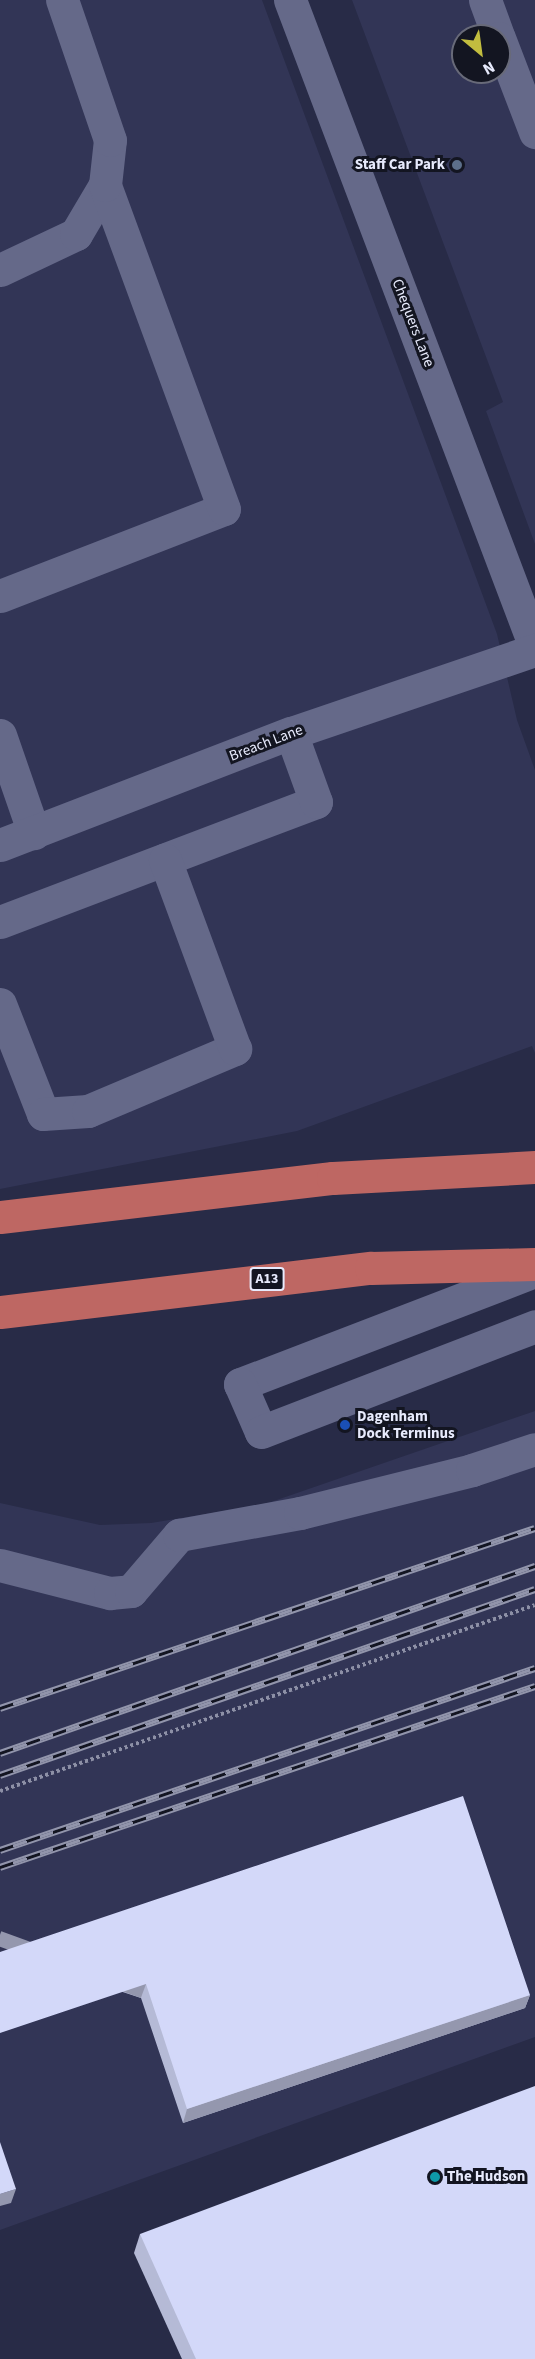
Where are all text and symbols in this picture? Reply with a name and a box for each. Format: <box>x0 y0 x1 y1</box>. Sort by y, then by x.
north arrow <box>451 24 511 84</box>
text: N <box>479 56 499 80</box>
place label: Staff Car Park <box>355 156 445 174</box>
marker: Staff Car Park <box>450 158 464 172</box>
street label: Chequers Lane <box>388 276 438 370</box>
street label: Breach Lane <box>227 721 305 765</box>
road number: A13 <box>249 1268 285 1290</box>
place label: Dagenham Dock Terminus <box>357 1407 455 1442</box>
marker: Dagenham Dock Terminus <box>338 1418 352 1432</box>
place label: The Hudson <box>447 2168 525 2186</box>
marker: The Hudson <box>428 2170 442 2184</box>

